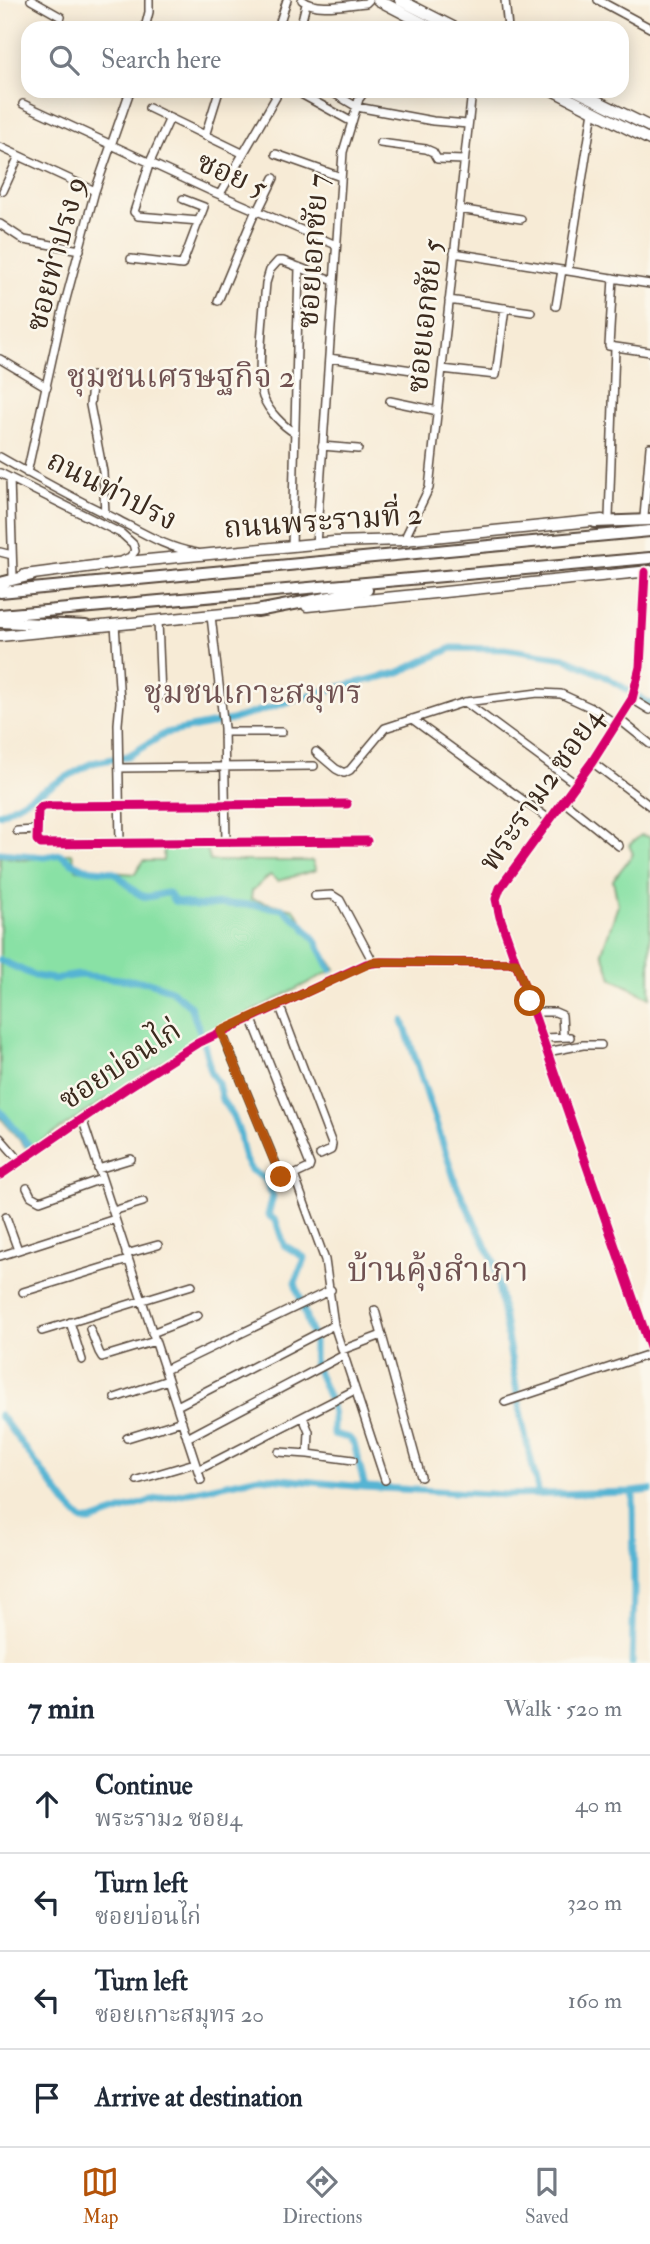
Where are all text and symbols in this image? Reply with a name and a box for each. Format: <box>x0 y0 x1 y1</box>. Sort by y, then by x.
search box <box>21 21 629 98</box>
icon: search <box>45 41 83 79</box>
text: Search here <box>101 44 221 76</box>
street label: ซอย 5 <box>191 143 274 207</box>
street label: ซอยเอกชัย 7 <box>289 172 337 330</box>
street label: ซอยท่าปรง 9 <box>18 173 94 335</box>
street label: ซอยเอกชัย 5 <box>399 237 452 395</box>
district label: ชุมชนเศรษฐกิจ 2 <box>67 357 295 397</box>
street label: ถนนท่าปรง <box>41 441 183 539</box>
street label: ถนนพระรามที่ 2 <box>222 492 424 546</box>
district label: ชุมชนเกาะสมุทร <box>144 673 362 713</box>
street label: พระราม2 ซอย4 <box>471 698 612 878</box>
route start <box>514 985 545 1016</box>
street label: ซอยบ่อนไก่ <box>50 1009 188 1118</box>
route end <box>265 1161 296 1192</box>
district label: บ้านคุ้งสำเภา <box>347 1250 529 1292</box>
text: 7 min <box>28 1690 95 1727</box>
text: Walk · 520 m <box>504 1694 622 1723</box>
text: Continue <box>95 1770 193 1802</box>
icon: ahead <box>28 1785 66 1823</box>
text: 40 m <box>575 1790 622 1819</box>
text: พระราม2 ซอย4 <box>95 1804 242 1833</box>
text: Turn left <box>95 1868 188 1900</box>
icon: left <box>28 1883 66 1921</box>
text: 320 m <box>567 1888 622 1917</box>
text: ซอยบ่อนไก่ <box>95 1902 201 1931</box>
text: Turn left <box>95 1966 188 1998</box>
icon: left <box>28 1981 66 2019</box>
text: 160 m <box>568 1986 622 2015</box>
text: ซอยเกาะสมุทร 20 <box>95 2000 264 2029</box>
icon: arrive <box>28 2079 66 2117</box>
text: Arrive at destination <box>95 2082 303 2114</box>
tab: Map <box>81 2163 119 2229</box>
tab: Directions <box>282 2163 362 2229</box>
tab: Saved <box>525 2163 569 2229</box>

